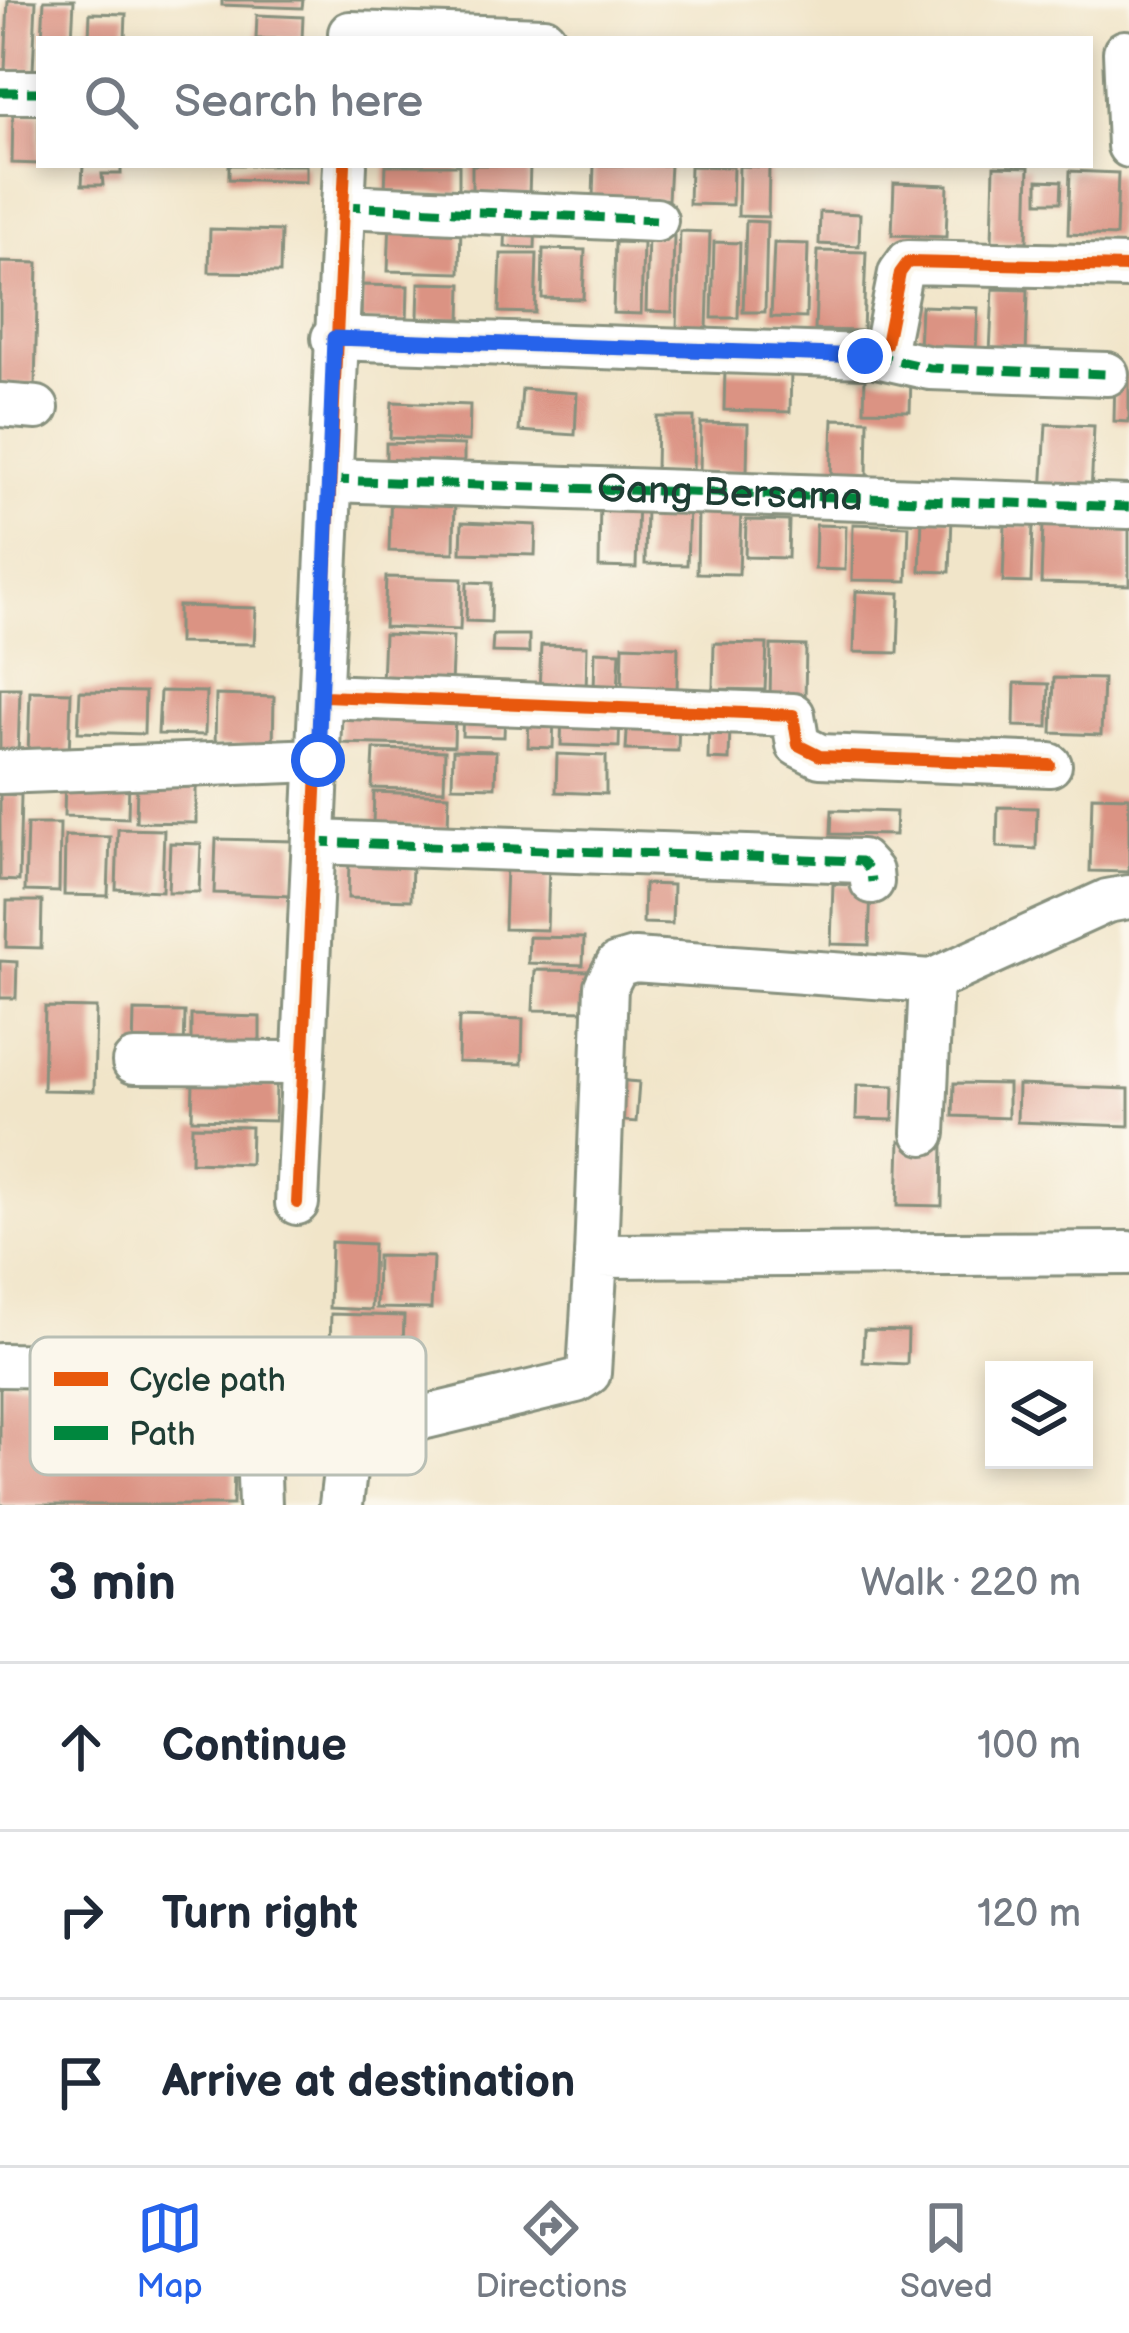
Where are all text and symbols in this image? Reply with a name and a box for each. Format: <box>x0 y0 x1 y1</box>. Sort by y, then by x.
search box <box>36 36 1093 168</box>
icon: search <box>78 69 144 135</box>
text: Search here <box>174 75 423 130</box>
route end <box>838 329 892 383</box>
street label: Gang Bersama <box>596 466 864 521</box>
route start <box>291 733 345 787</box>
legend <box>30 1337 426 1475</box>
text: Cycle path <box>129 1361 286 1401</box>
map controls <box>985 1361 1093 1469</box>
button: layers <box>985 1361 1093 1469</box>
text: Path <box>129 1415 196 1455</box>
text: 3 min <box>48 1553 176 1614</box>
text: Walk · 220 m <box>861 1560 1081 1607</box>
icon: ahead <box>48 1714 114 1780</box>
text: Continue <box>162 1719 347 1774</box>
text: 100 m <box>977 1723 1081 1770</box>
icon: right <box>48 1882 114 1948</box>
text: Turn right <box>162 1887 358 1942</box>
text: 120 m <box>977 1891 1081 1938</box>
icon: arrive <box>48 2050 114 2116</box>
text: Arrive at destination <box>162 2055 575 2110</box>
tab: Map <box>136 2195 203 2307</box>
tab: Directions <box>475 2195 627 2307</box>
tab: Saved <box>900 2195 993 2307</box>

